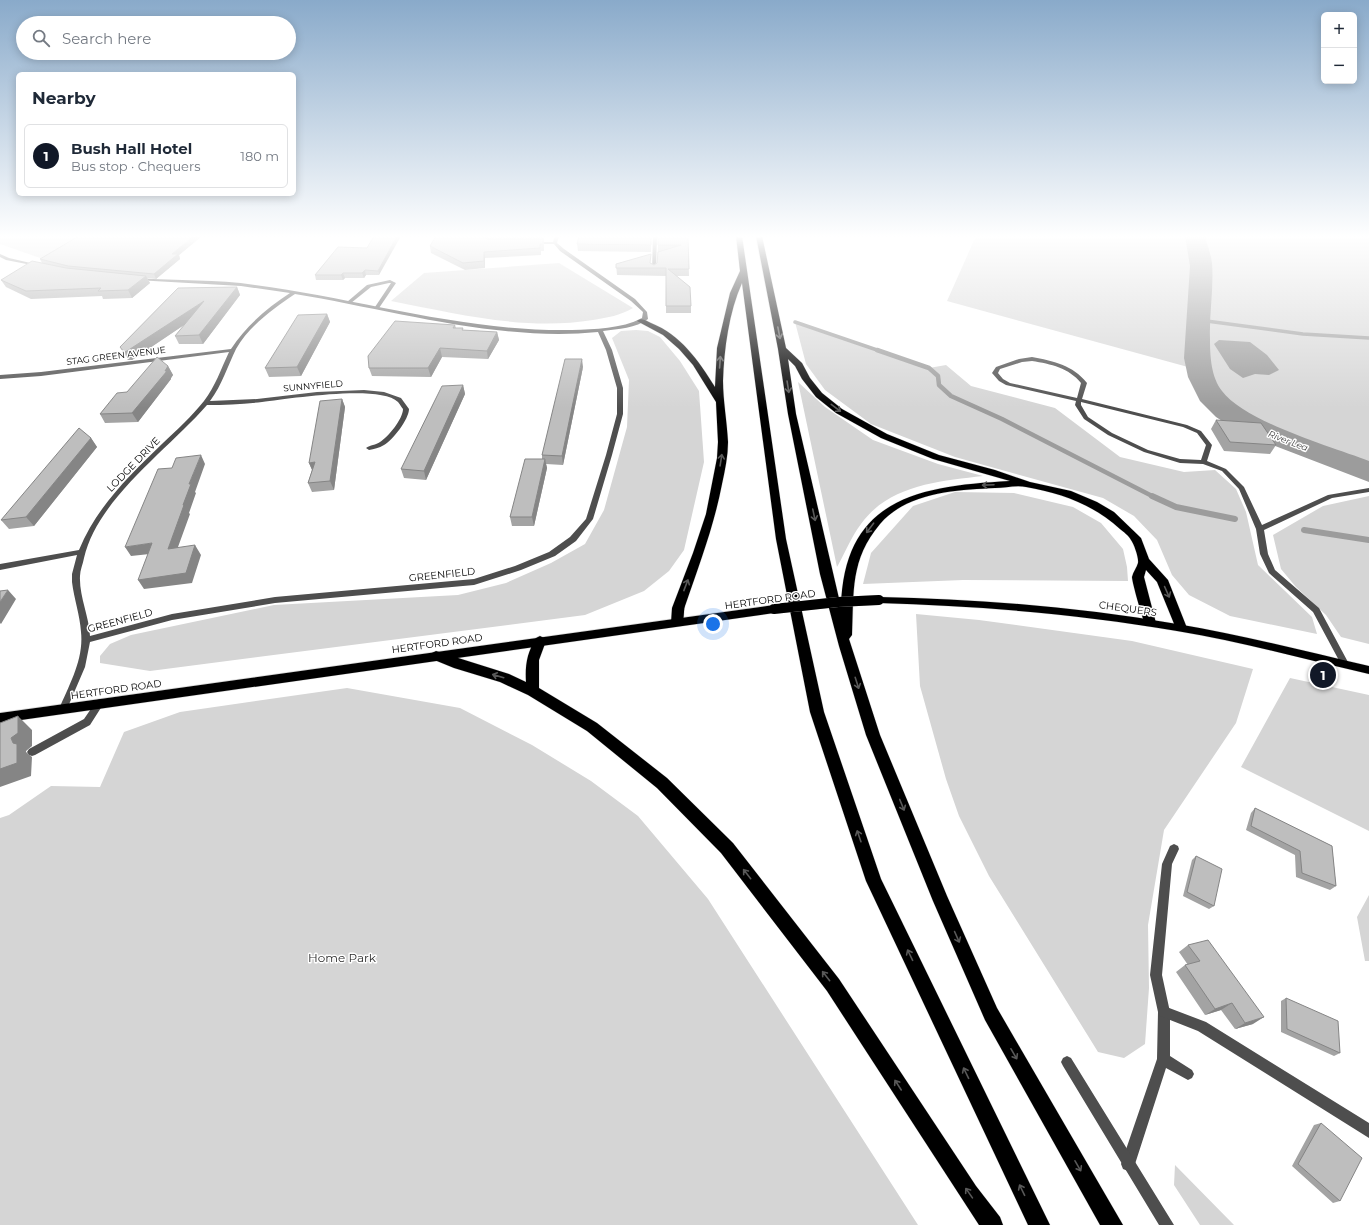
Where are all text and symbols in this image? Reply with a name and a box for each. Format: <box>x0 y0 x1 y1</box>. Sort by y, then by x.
map controls <box>1321 12 1357 84</box>
button: + <box>1321 12 1357 48</box>
search box <box>16 16 296 60</box>
icon: search <box>30 27 52 49</box>
text: Search here <box>62 29 151 48</box>
button: − <box>1321 48 1357 84</box>
text: Nearby <box>32 88 96 108</box>
text: Bush Hall Hotel <box>71 139 192 158</box>
text: 1 <box>43 148 49 164</box>
text: 180 m <box>240 148 279 164</box>
text: Bus stop · Chequers <box>71 158 201 174</box>
one-way arrow <box>775 326 783 339</box>
street label: STAG GREEN AVENUE <box>66 344 166 367</box>
one-way arrow <box>716 356 724 369</box>
street label: SUNNYFIELD <box>283 377 343 394</box>
one-way arrow <box>784 380 792 393</box>
one-way arrow <box>831 404 842 412</box>
water label: River Lea <box>1267 428 1310 453</box>
street label: LODGE DRIVE <box>104 434 163 495</box>
one-way arrow <box>717 454 725 467</box>
one-way arrow <box>982 482 995 489</box>
one-way arrow <box>810 508 818 521</box>
one-way arrow <box>866 523 875 534</box>
street label: GREENFIELD <box>408 565 476 584</box>
one-way arrow <box>683 580 691 592</box>
one-way arrow <box>1164 586 1171 598</box>
street label: HERTFORD ROAD <box>724 587 816 612</box>
street label: CHEQUERS <box>1098 598 1158 619</box>
street label: GREENFIELD <box>86 606 154 635</box>
your location <box>703 614 723 634</box>
street label: HERTFORD ROAD <box>391 631 483 656</box>
pin: 1 <box>1310 660 1336 690</box>
one-way arrow <box>491 672 504 679</box>
one-way arrow <box>854 676 861 689</box>
street label: HERTFORD ROAD <box>70 677 162 702</box>
one-way arrow <box>898 798 906 810</box>
one-way arrow <box>855 830 862 843</box>
one-way arrow <box>742 868 751 879</box>
one-way arrow <box>953 931 961 943</box>
park label: Home Park <box>308 950 377 965</box>
one-way arrow <box>906 950 913 962</box>
one-way arrow <box>822 971 830 982</box>
one-way arrow <box>1010 1048 1018 1060</box>
one-way arrow <box>962 1067 969 1079</box>
one-way arrow <box>894 1080 902 1091</box>
one-way arrow <box>1075 1160 1083 1172</box>
one-way arrow <box>1018 1184 1025 1196</box>
one-way arrow <box>965 1188 973 1199</box>

